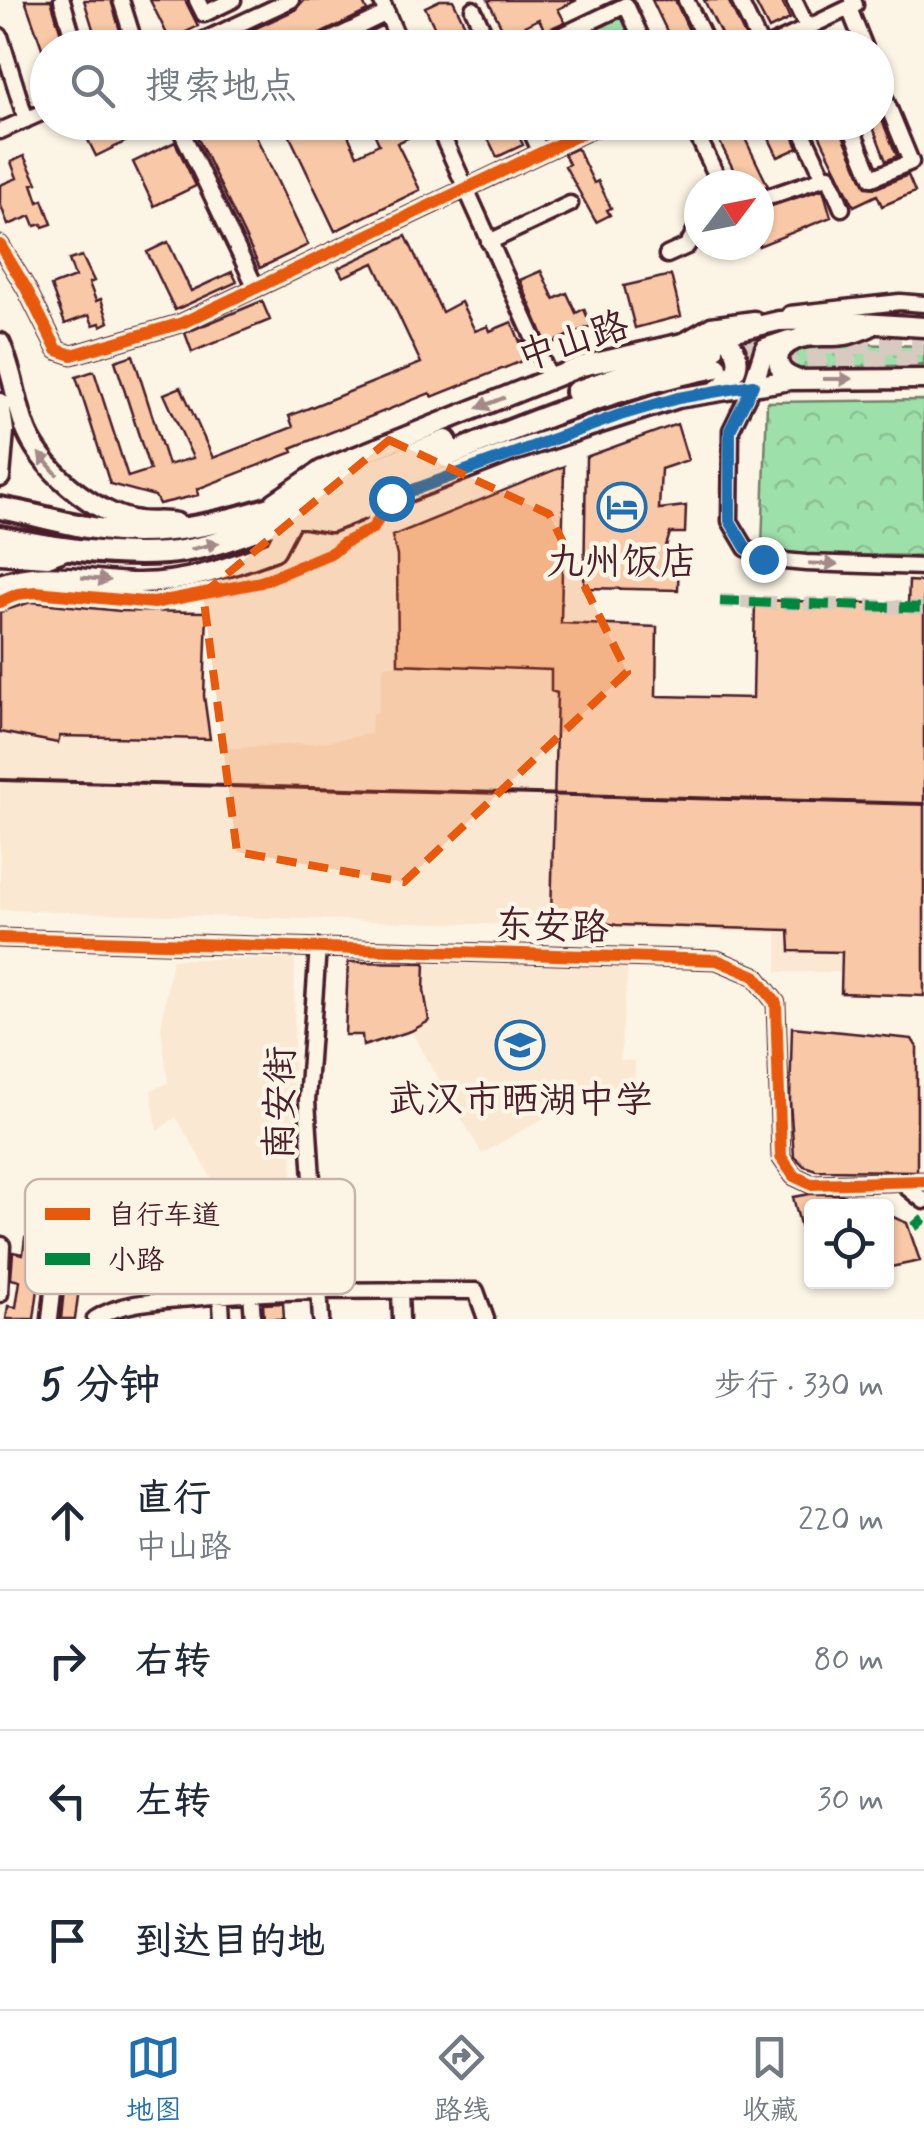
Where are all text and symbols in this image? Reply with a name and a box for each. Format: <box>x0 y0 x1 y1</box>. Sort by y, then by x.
search box <box>30 30 894 140</box>
icon: search <box>65 58 120 113</box>
text: 搜索地点 <box>145 63 297 112</box>
north arrow <box>684 170 774 260</box>
street label: 中山路 <box>512 301 636 383</box>
one-way arrow <box>823 371 855 387</box>
one-way arrow <box>476 395 506 411</box>
one-way arrow <box>38 451 60 476</box>
route start <box>369 476 415 522</box>
hotel icon: 九州饭店 <box>596 481 648 533</box>
route end <box>741 537 787 583</box>
one-way arrow <box>190 538 221 553</box>
place label: 九州饭店 <box>546 539 698 588</box>
one-way arrow <box>808 556 840 572</box>
one-way arrow <box>81 571 113 587</box>
street label: 东安路 <box>494 901 610 954</box>
school or university icon: 武汉市晒湖中学 <box>494 1019 546 1071</box>
street label: 南安街 <box>256 1046 307 1160</box>
place label: 武汉市晒湖中学 <box>387 1077 653 1126</box>
legend <box>25 1179 355 1294</box>
text: 自行车道 <box>108 1198 220 1235</box>
map controls <box>804 1199 894 1289</box>
button: locate <box>804 1199 894 1289</box>
text: 小路 <box>108 1243 164 1280</box>
text: 5 分钟 <box>40 1359 161 1414</box>
text: 步行 · 330 m <box>714 1365 884 1407</box>
text: 直行 <box>135 1475 211 1524</box>
icon: ahead <box>40 1493 95 1548</box>
text: 220 m <box>798 1499 884 1541</box>
text: 中山路 <box>135 1527 231 1569</box>
icon: right <box>40 1633 95 1688</box>
text: 右转 <box>135 1638 211 1687</box>
text: 80 m <box>814 1639 884 1681</box>
icon: left <box>40 1773 95 1828</box>
text: 左转 <box>135 1778 211 1827</box>
text: 30 m <box>817 1779 884 1821</box>
icon: arrive <box>40 1913 95 1968</box>
text: 到达目的地 <box>135 1918 325 1967</box>
tab: 地图 <box>126 2030 182 2130</box>
tab: 路线 <box>434 2030 490 2130</box>
tab: 收藏 <box>742 2030 798 2130</box>

